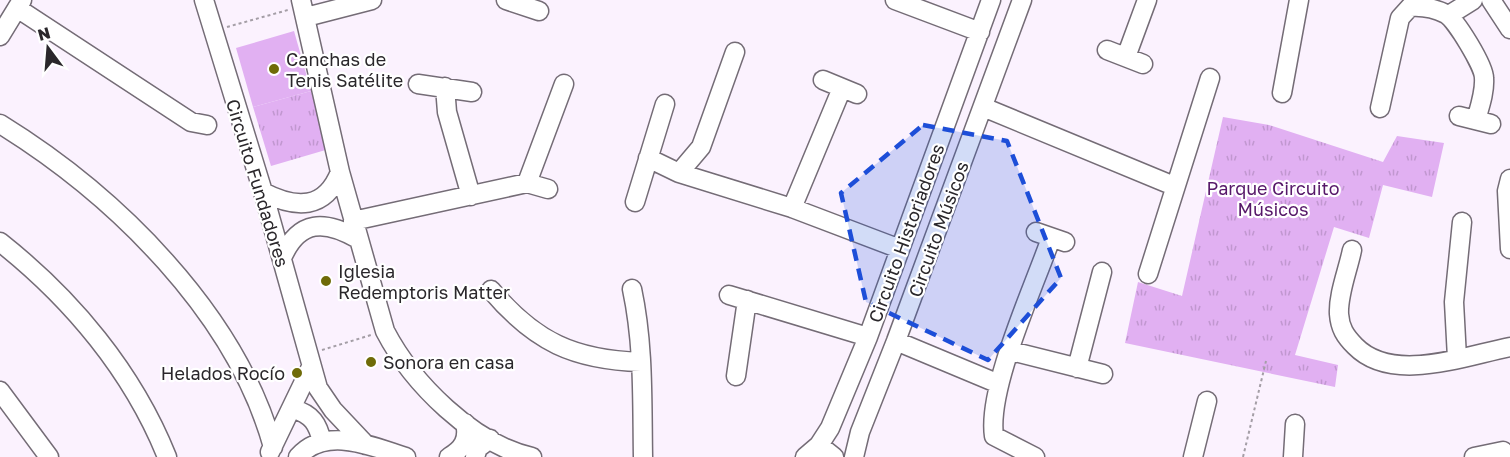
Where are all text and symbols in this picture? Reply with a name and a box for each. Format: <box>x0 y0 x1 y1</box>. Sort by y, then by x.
north arrow <box>18 18 78 78</box>
text: N <box>35 22 52 45</box>
place label: Canchas de Tenis Satélite <box>286 48 403 91</box>
marker: Canchas de Tenis Satélite <box>267 62 281 76</box>
street label: Circuito Fundadores <box>222 96 294 270</box>
street label: Circuito Historiadores <box>863 141 949 325</box>
street label: Circuito Músicos <box>903 158 973 300</box>
park label: Parque Circuito Músicos <box>1207 177 1339 220</box>
place label: Iglesia Redemptoris Matter <box>338 260 510 303</box>
marker: Iglesia Redemptoris Matter <box>319 274 333 288</box>
place label: Sonora en casa <box>383 351 514 373</box>
marker: Sonora en casa <box>364 355 378 369</box>
place label: Helados Rocío <box>161 362 285 384</box>
marker: Helados Rocío <box>290 366 304 380</box>

